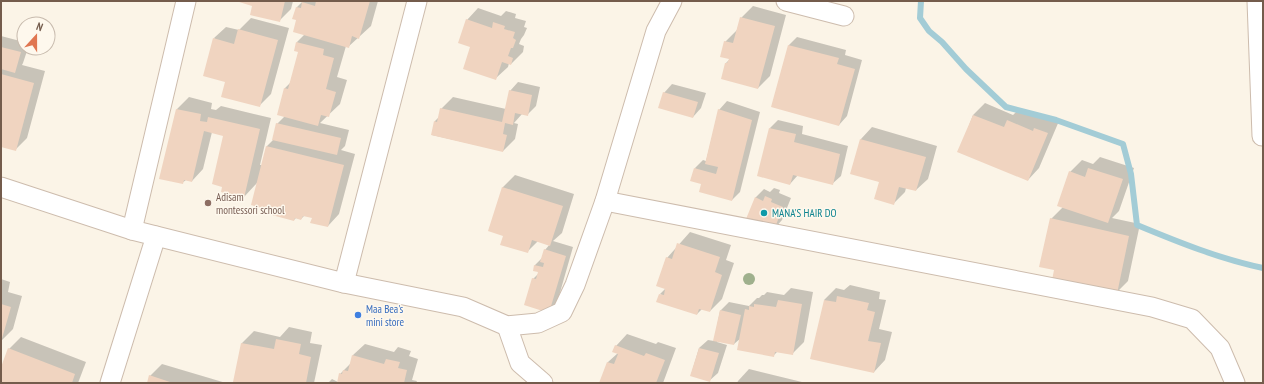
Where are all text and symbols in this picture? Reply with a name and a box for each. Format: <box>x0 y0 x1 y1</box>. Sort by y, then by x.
north arrow <box>16 16 56 56</box>
text: N <box>34 19 45 34</box>
place label: Adisam montessori school <box>216 190 285 217</box>
marker: Adisam montessori school <box>203 198 213 208</box>
place label: MANA'S HAIR DO <box>772 206 837 220</box>
marker: MANA'S HAIR DO <box>759 208 769 218</box>
place label: Maa Bea's mini store <box>366 302 405 329</box>
marker: Maa Bea's mini store <box>353 310 363 320</box>

